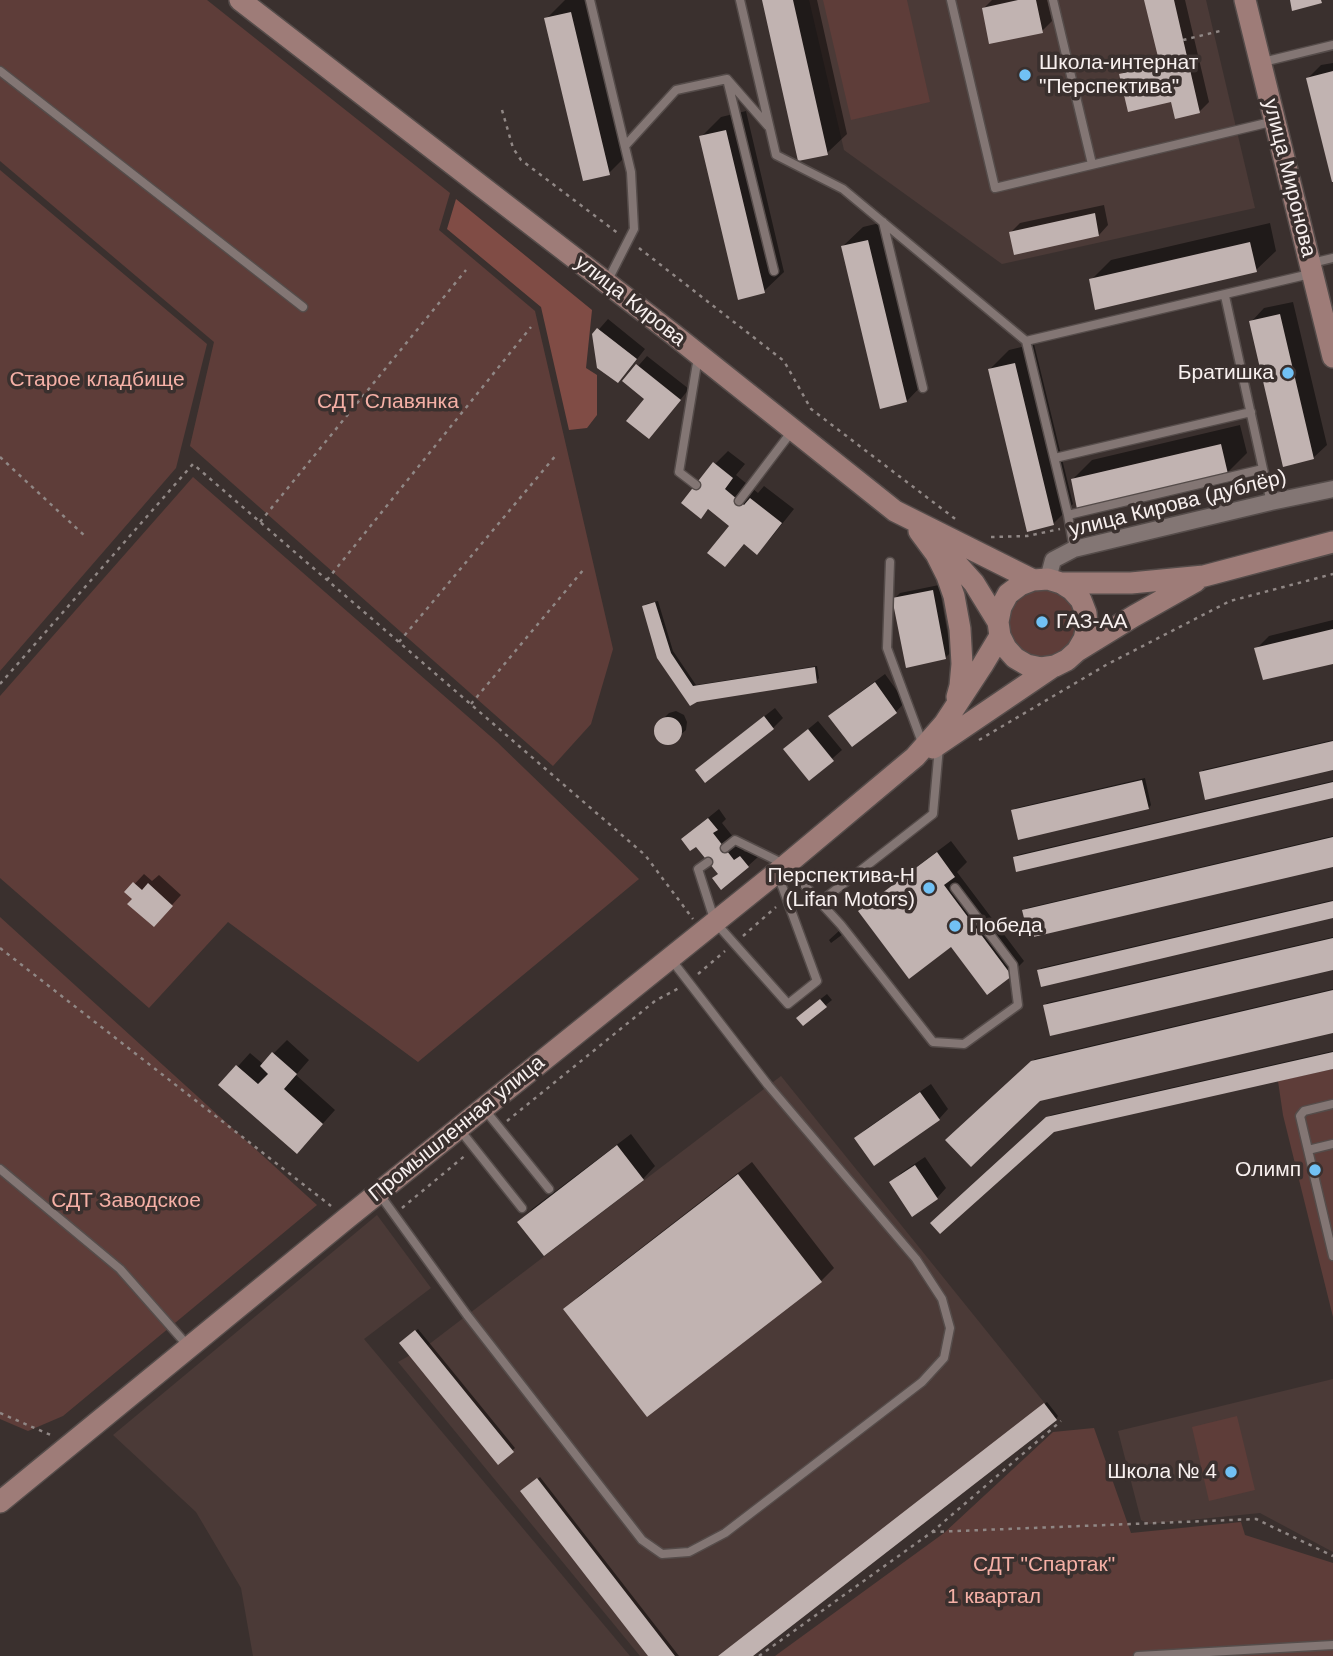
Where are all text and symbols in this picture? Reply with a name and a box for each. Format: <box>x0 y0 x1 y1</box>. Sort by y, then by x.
place label: Школа-интернат "Перспектива" <box>1039 50 1198 100</box>
marker: Школа-интернат "Перспектива" <box>1017 67 1033 83</box>
street label: улица Миронова <box>1257 96 1321 260</box>
street label: улица Кирова <box>570 250 690 352</box>
place label: Братишка <box>1178 360 1274 386</box>
marker: Братишка <box>1280 365 1296 381</box>
park label: Старое кладбище <box>9 367 185 393</box>
park label: СДТ Славянка <box>317 389 459 415</box>
street label: улица Кирова (дублёр) <box>1067 465 1289 543</box>
place label: ГАЗ-АА <box>1056 609 1127 635</box>
marker: ГАЗ-АА <box>1034 614 1050 630</box>
place label: Перспектива-Н (Lifan Motors) <box>767 863 915 913</box>
marker: Перспектива-Н (Lifan Motors) <box>921 880 937 896</box>
place label: Победа <box>969 913 1043 939</box>
marker: Победа <box>947 918 963 934</box>
street label: Промышленная улица <box>364 1050 550 1208</box>
place label: Олимп <box>1235 1157 1301 1183</box>
marker: Олимп <box>1307 1162 1323 1178</box>
park label: СДТ Заводское <box>51 1188 201 1214</box>
place label: Школа № 4 <box>1107 1459 1217 1485</box>
marker: Школа № 4 <box>1223 1464 1239 1480</box>
park label: СДТ "Спартак" <box>973 1552 1115 1578</box>
park label: 1 квартал <box>947 1584 1041 1610</box>

